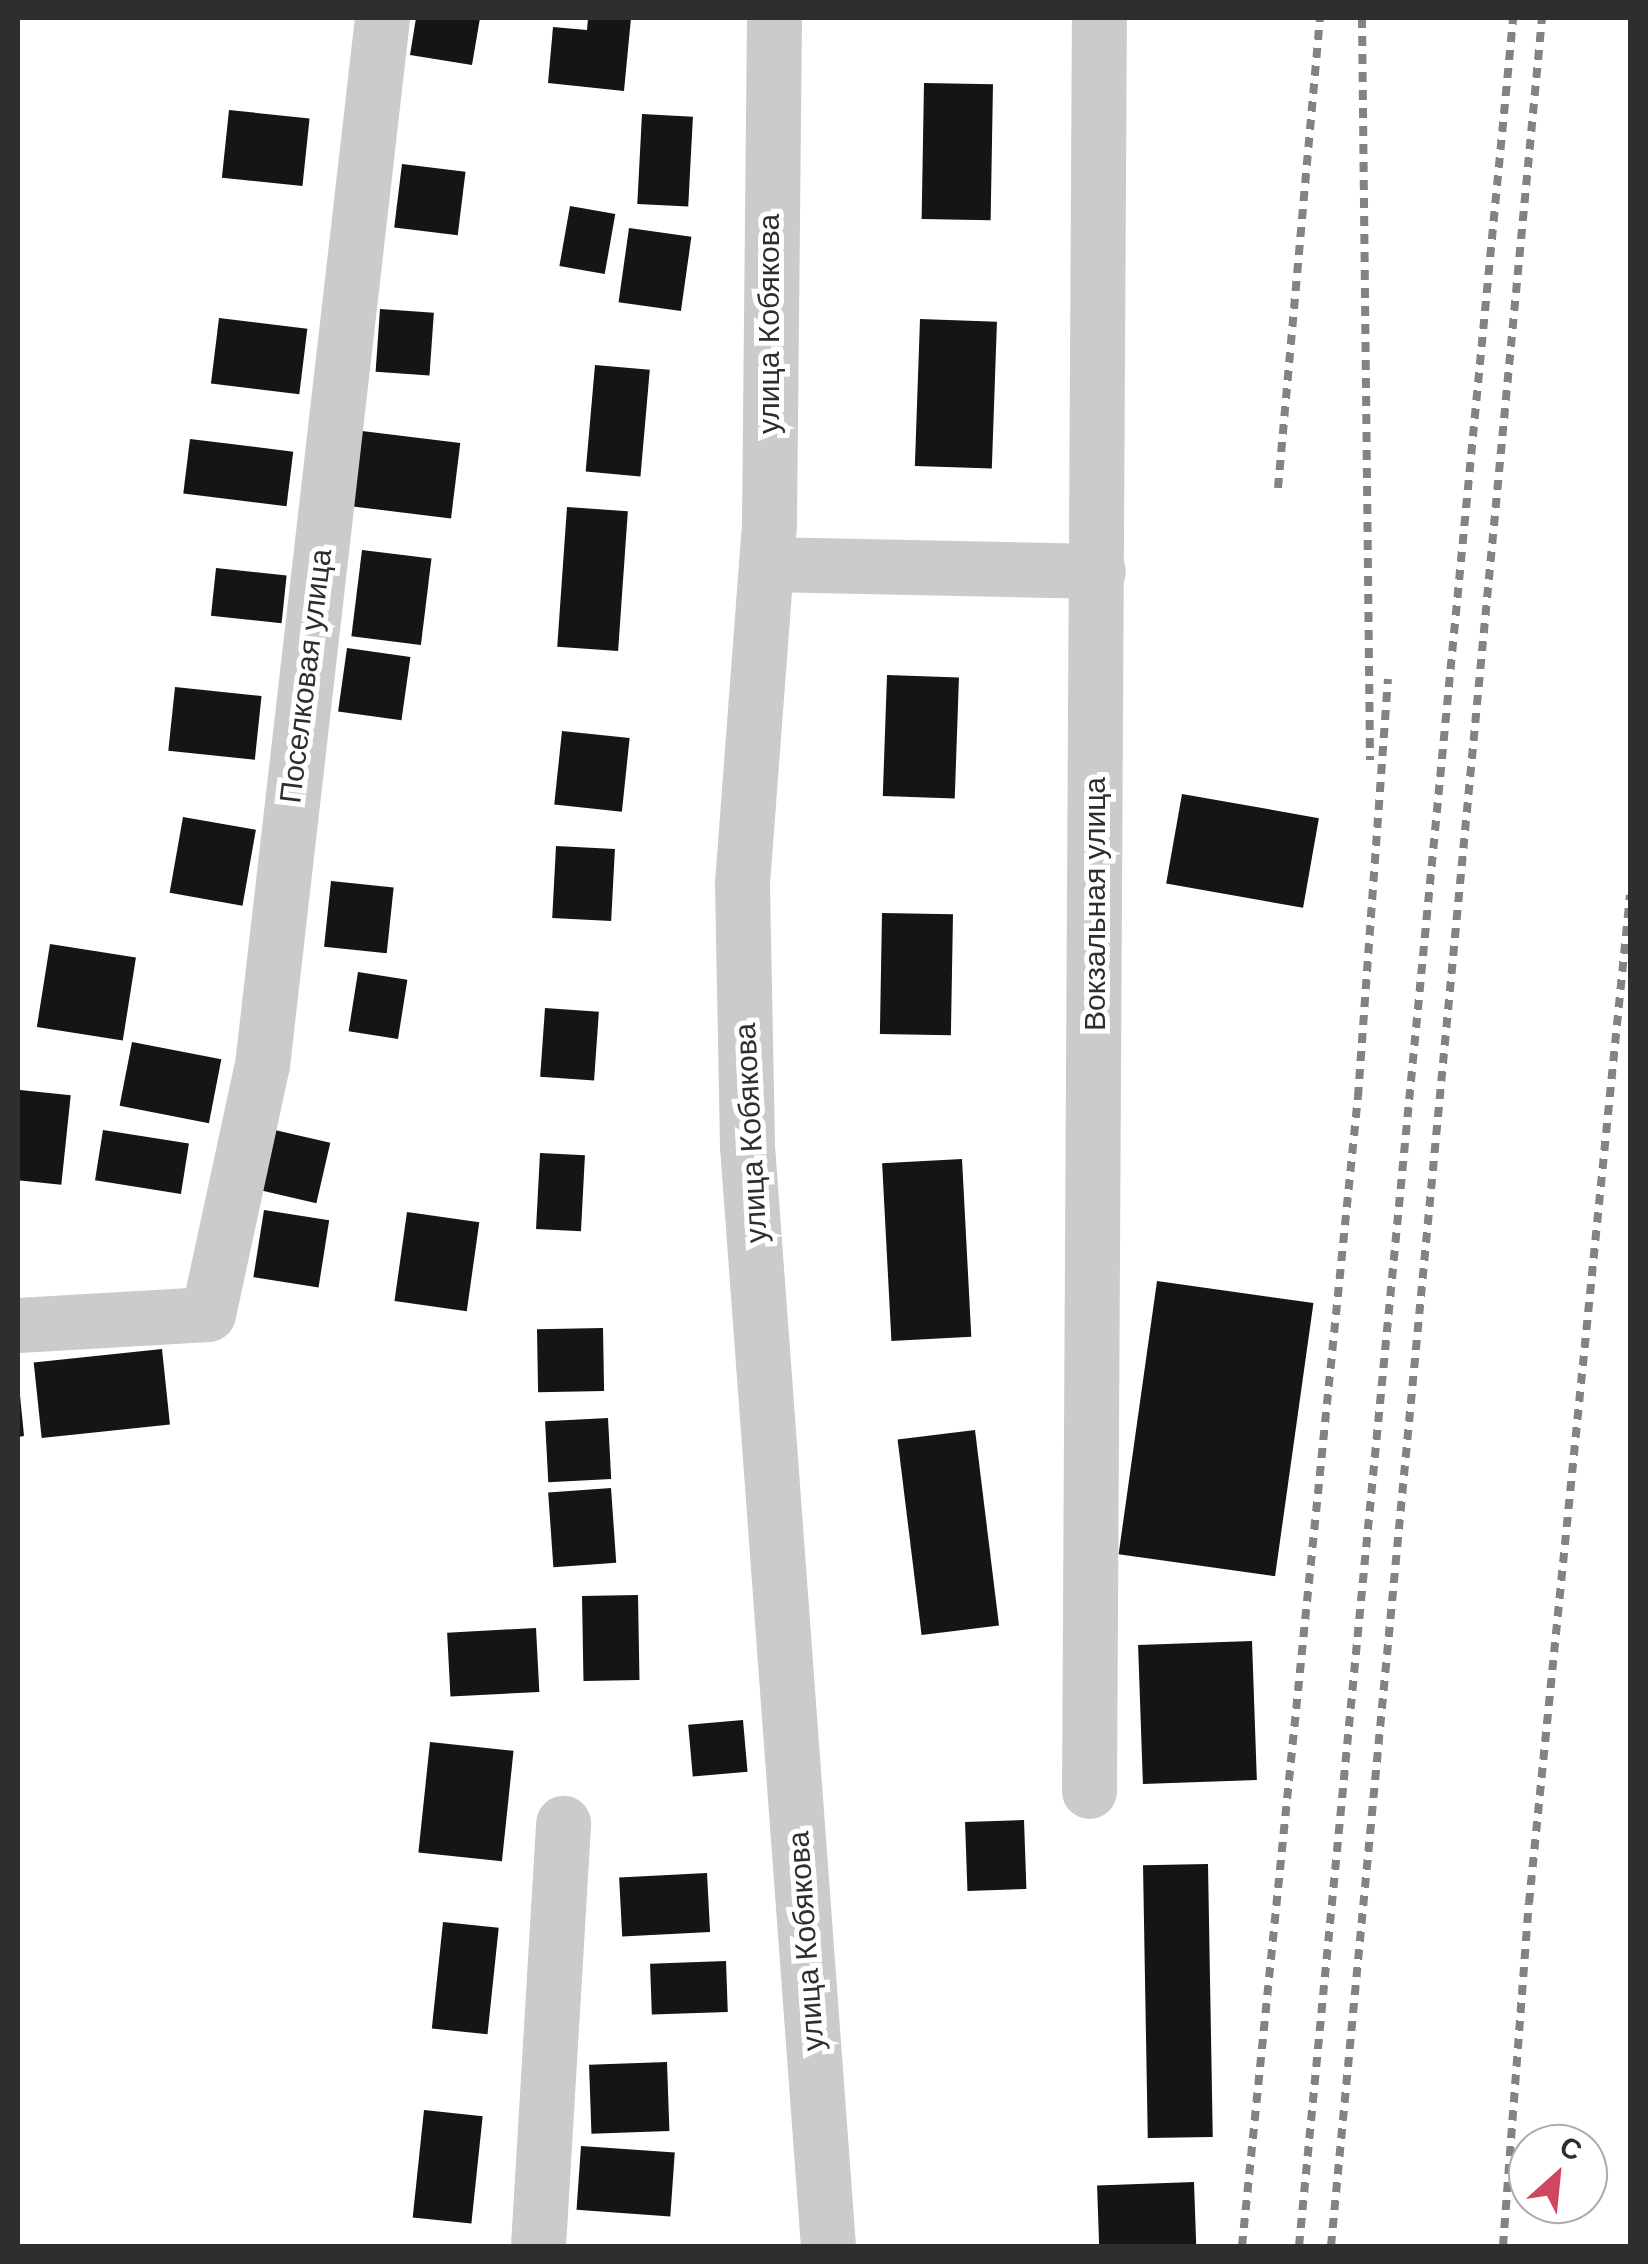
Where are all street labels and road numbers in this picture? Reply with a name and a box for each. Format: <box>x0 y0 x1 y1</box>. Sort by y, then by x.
street label: улица Кобякова <box>751 214 787 434</box>
street label: Поселковая улица <box>273 547 339 805</box>
street label: Вокзальная улица <box>1077 777 1113 1031</box>
street label: улица Кобякова <box>727 1022 775 1244</box>
street label: улица Кобякова <box>780 1830 832 2052</box>

